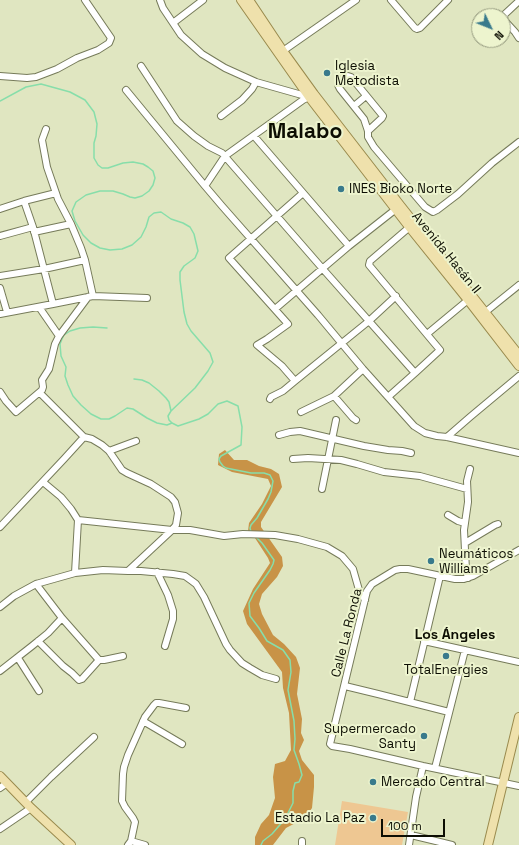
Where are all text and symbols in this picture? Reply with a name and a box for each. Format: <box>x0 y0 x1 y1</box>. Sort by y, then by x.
north arrow <box>471 8 511 48</box>
text: N <box>491 28 507 43</box>
place label: Iglesia Metodista <box>335 58 399 89</box>
marker: Iglesia Metodista <box>322 68 332 78</box>
district label: Malabo <box>268 119 342 145</box>
place label: INES Bioko Norte <box>349 181 452 197</box>
marker: INES Bioko Norte <box>336 184 346 194</box>
street label: Avenida Hasán II <box>408 209 484 297</box>
place label: Neumáticos Williams <box>439 546 513 577</box>
marker: Neumáticos Williams <box>426 556 436 566</box>
street label: Calle La Ronda <box>328 587 366 679</box>
district label: Los Ángeles <box>415 627 495 643</box>
marker: TotalEnergies <box>441 651 451 661</box>
place label: TotalEnergies <box>404 662 488 678</box>
place label: Supermercado Santy <box>324 721 416 752</box>
marker: Supermercado Santy <box>419 731 429 741</box>
place label: Mercado Central <box>381 774 485 790</box>
marker: Mercado Central <box>368 777 378 787</box>
place label: Estadio La Paz <box>275 810 365 826</box>
scale bar <box>383 811 447 837</box>
marker: Estadio La Paz <box>368 813 378 823</box>
text: 100 m <box>388 818 422 834</box>

